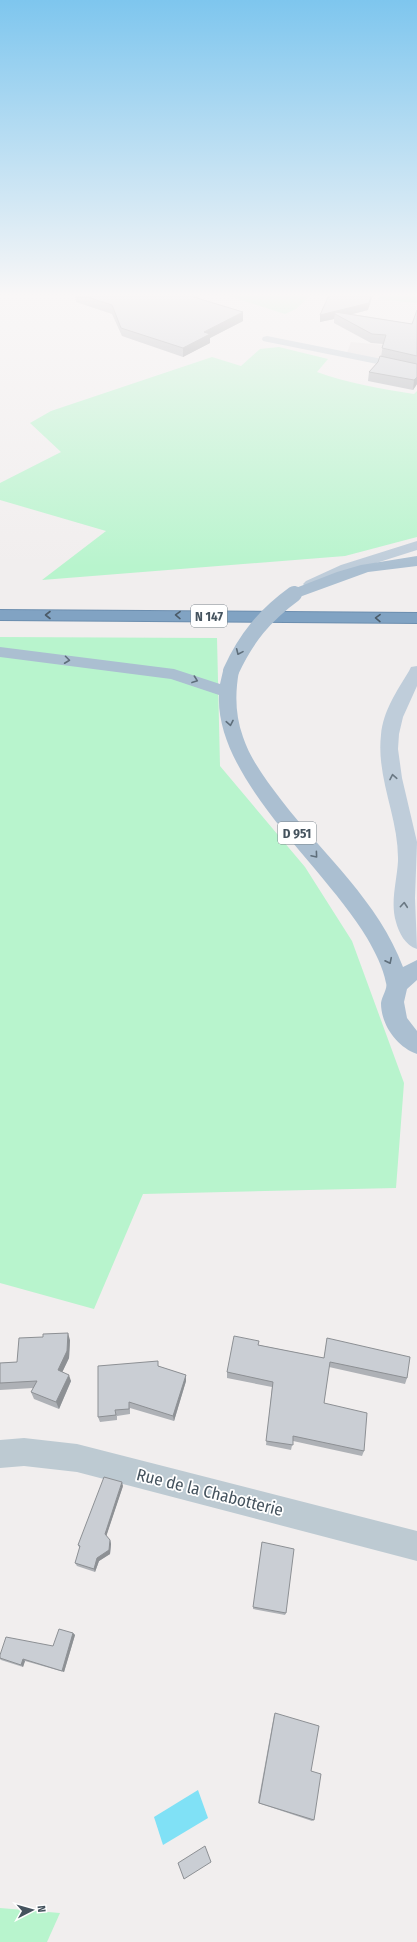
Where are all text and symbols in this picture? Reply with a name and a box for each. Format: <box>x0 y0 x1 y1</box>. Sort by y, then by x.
road number: N 147 <box>191 605 227 627</box>
one-way arrow <box>45 611 51 619</box>
one-way arrow <box>175 611 181 619</box>
one-way arrow <box>375 614 381 622</box>
one-way arrow <box>236 648 244 656</box>
one-way arrow <box>64 655 70 664</box>
one-way arrow <box>191 675 198 684</box>
one-way arrow <box>225 720 234 726</box>
one-way arrow <box>390 774 398 781</box>
road number: D 951 <box>278 822 316 844</box>
one-way arrow <box>310 850 317 857</box>
one-way arrow <box>400 902 409 908</box>
one-way arrow <box>384 956 392 964</box>
street label: Rue de la Chabotterie <box>134 1464 285 1521</box>
north arrow <box>12 1890 52 1930</box>
text: N <box>35 1905 48 1913</box>

